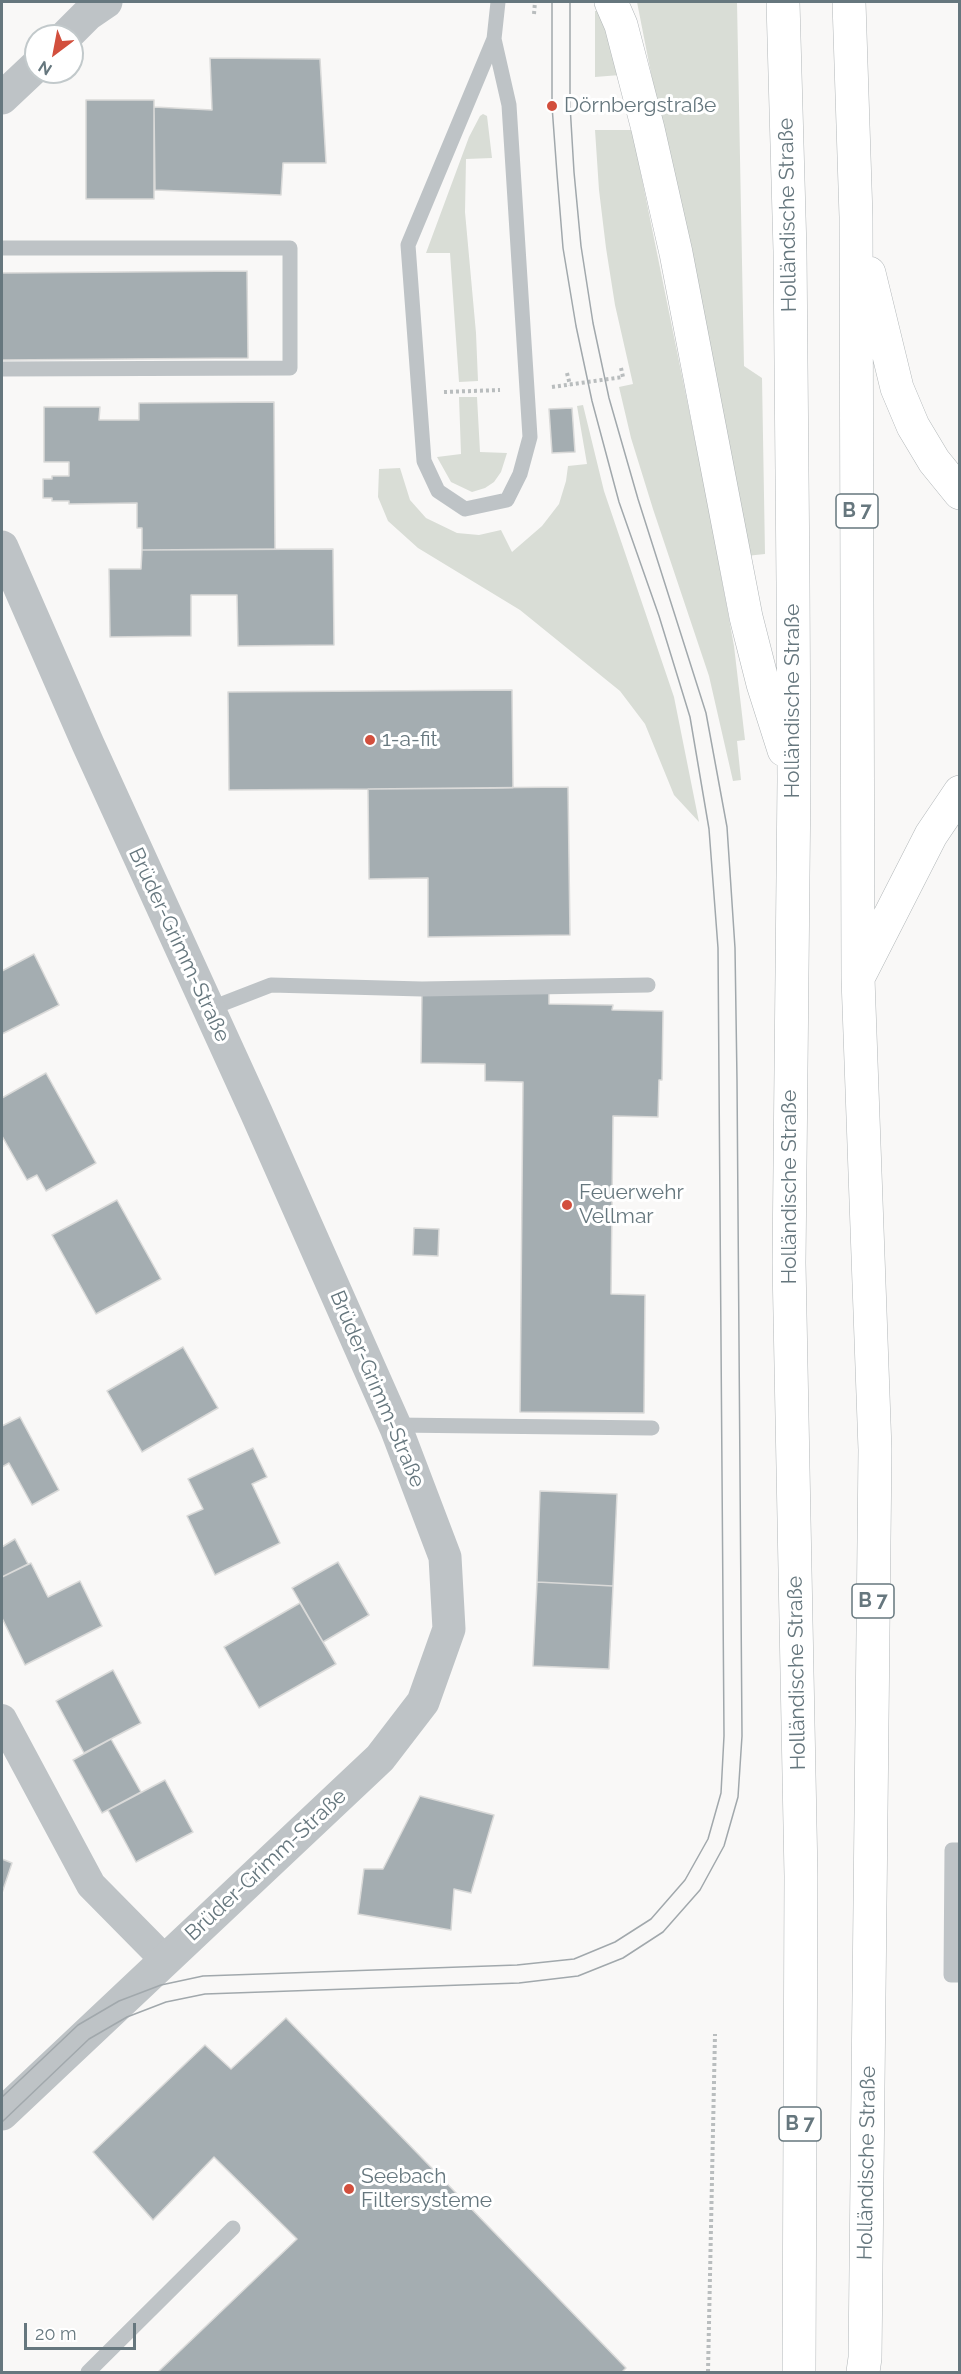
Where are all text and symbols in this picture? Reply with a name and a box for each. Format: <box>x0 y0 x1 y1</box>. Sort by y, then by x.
north arrow <box>24 24 84 84</box>
text: N <box>35 57 55 79</box>
place label: Dörnbergstraße <box>564 93 716 119</box>
marker: Dörnbergstraße <box>545 99 559 113</box>
street label: Holländische Straße <box>774 118 802 312</box>
road number: B 7 <box>836 494 878 528</box>
street label: Holländische Straße <box>780 604 806 798</box>
place label: 1-a-fit <box>382 727 438 753</box>
marker: 1-a-fit <box>363 733 377 747</box>
street label: Brüder-Grimm-Straße <box>123 844 235 1046</box>
street label: Holländische Straße <box>777 1090 803 1284</box>
place label: Feuerwehr Vellmar <box>579 1180 684 1230</box>
marker: Feuerwehr Vellmar <box>560 1198 574 1212</box>
street label: Brüder-Grimm-Straße <box>324 1287 430 1491</box>
street label: Holländische Straße <box>783 1576 811 1770</box>
road number: B 7 <box>852 1584 894 1618</box>
street label: Brüder-Grimm-Straße <box>180 1784 352 1946</box>
street label: Holländische Straße <box>853 2066 881 2260</box>
road number: B 7 <box>779 2107 821 2141</box>
place label: Seebach Filtersysteme <box>361 2164 492 2214</box>
marker: Seebach Filtersysteme <box>342 2182 356 2196</box>
scale bar <box>27 2311 140 2349</box>
text: 20 m <box>35 2323 77 2344</box>

